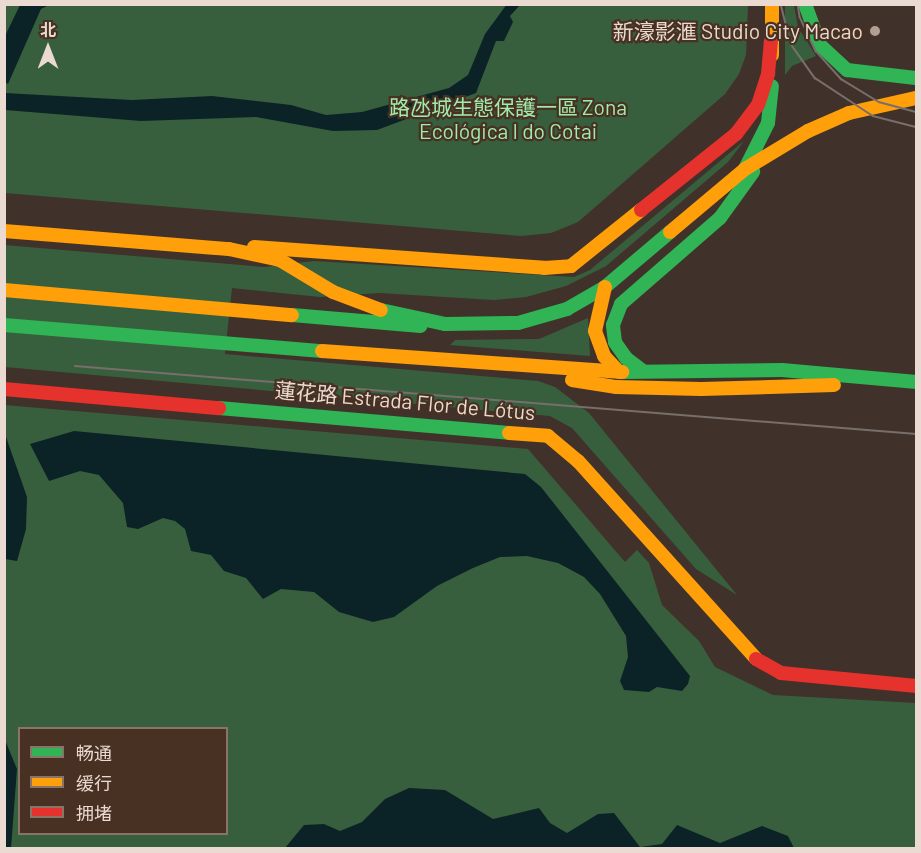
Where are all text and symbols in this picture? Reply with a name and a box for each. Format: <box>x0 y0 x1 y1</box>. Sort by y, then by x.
north arrow <box>18 18 78 78</box>
place label: 新濠影滙 Studio City Macao <box>613 18 863 44</box>
text: 北 <box>40 20 56 39</box>
marker: 新濠影滙 Studio City Macao <box>868 24 882 38</box>
park label: 路氹城生態保護一區 Zona Ecológica I do Cotai <box>389 94 627 144</box>
street label: 蓮花路 Estrada Flor de Lótus <box>274 377 536 425</box>
legend <box>18 727 228 835</box>
text: 畅通 <box>76 742 112 764</box>
text: 缓行 <box>76 772 112 794</box>
text: 拥堵 <box>76 802 112 824</box>

